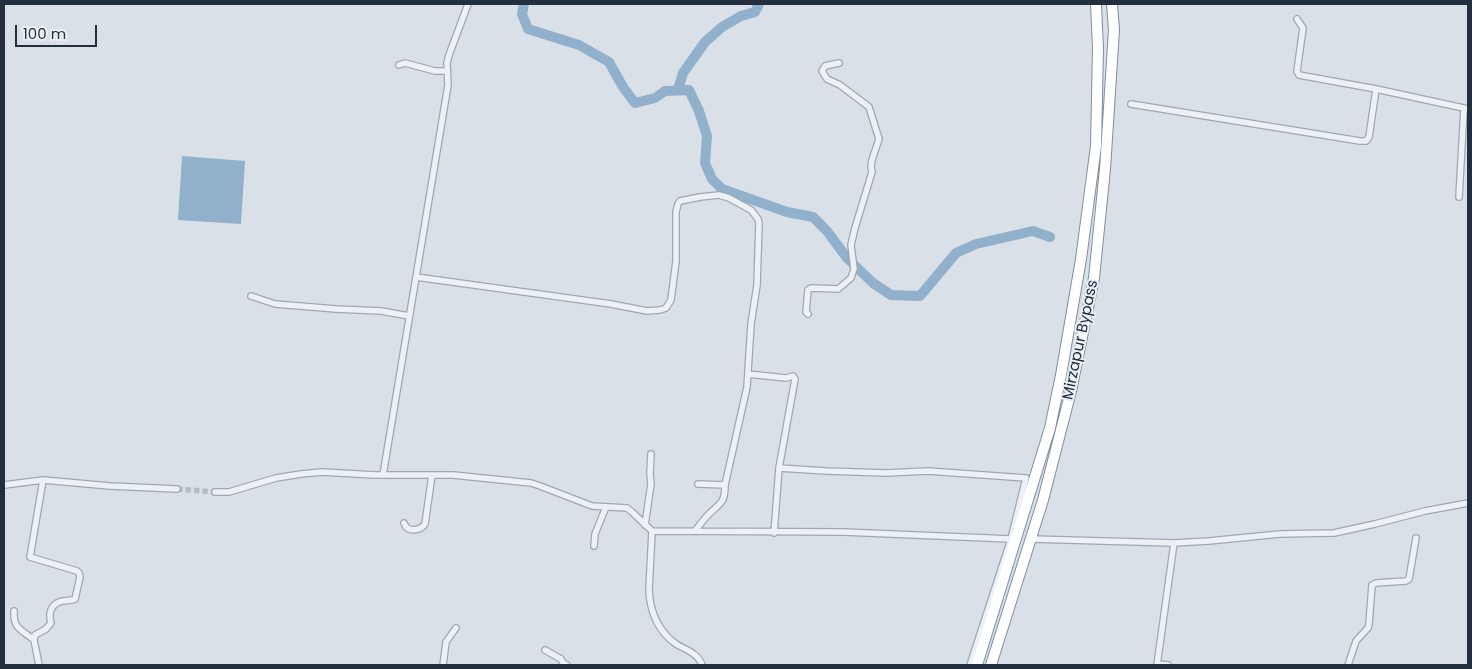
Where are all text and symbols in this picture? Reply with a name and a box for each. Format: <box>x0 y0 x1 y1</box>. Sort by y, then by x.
scale bar <box>18 15 100 47</box>
text: 100 m <box>23 23 66 44</box>
street label: Mirzapur Bypass <box>1060 278 1102 402</box>

